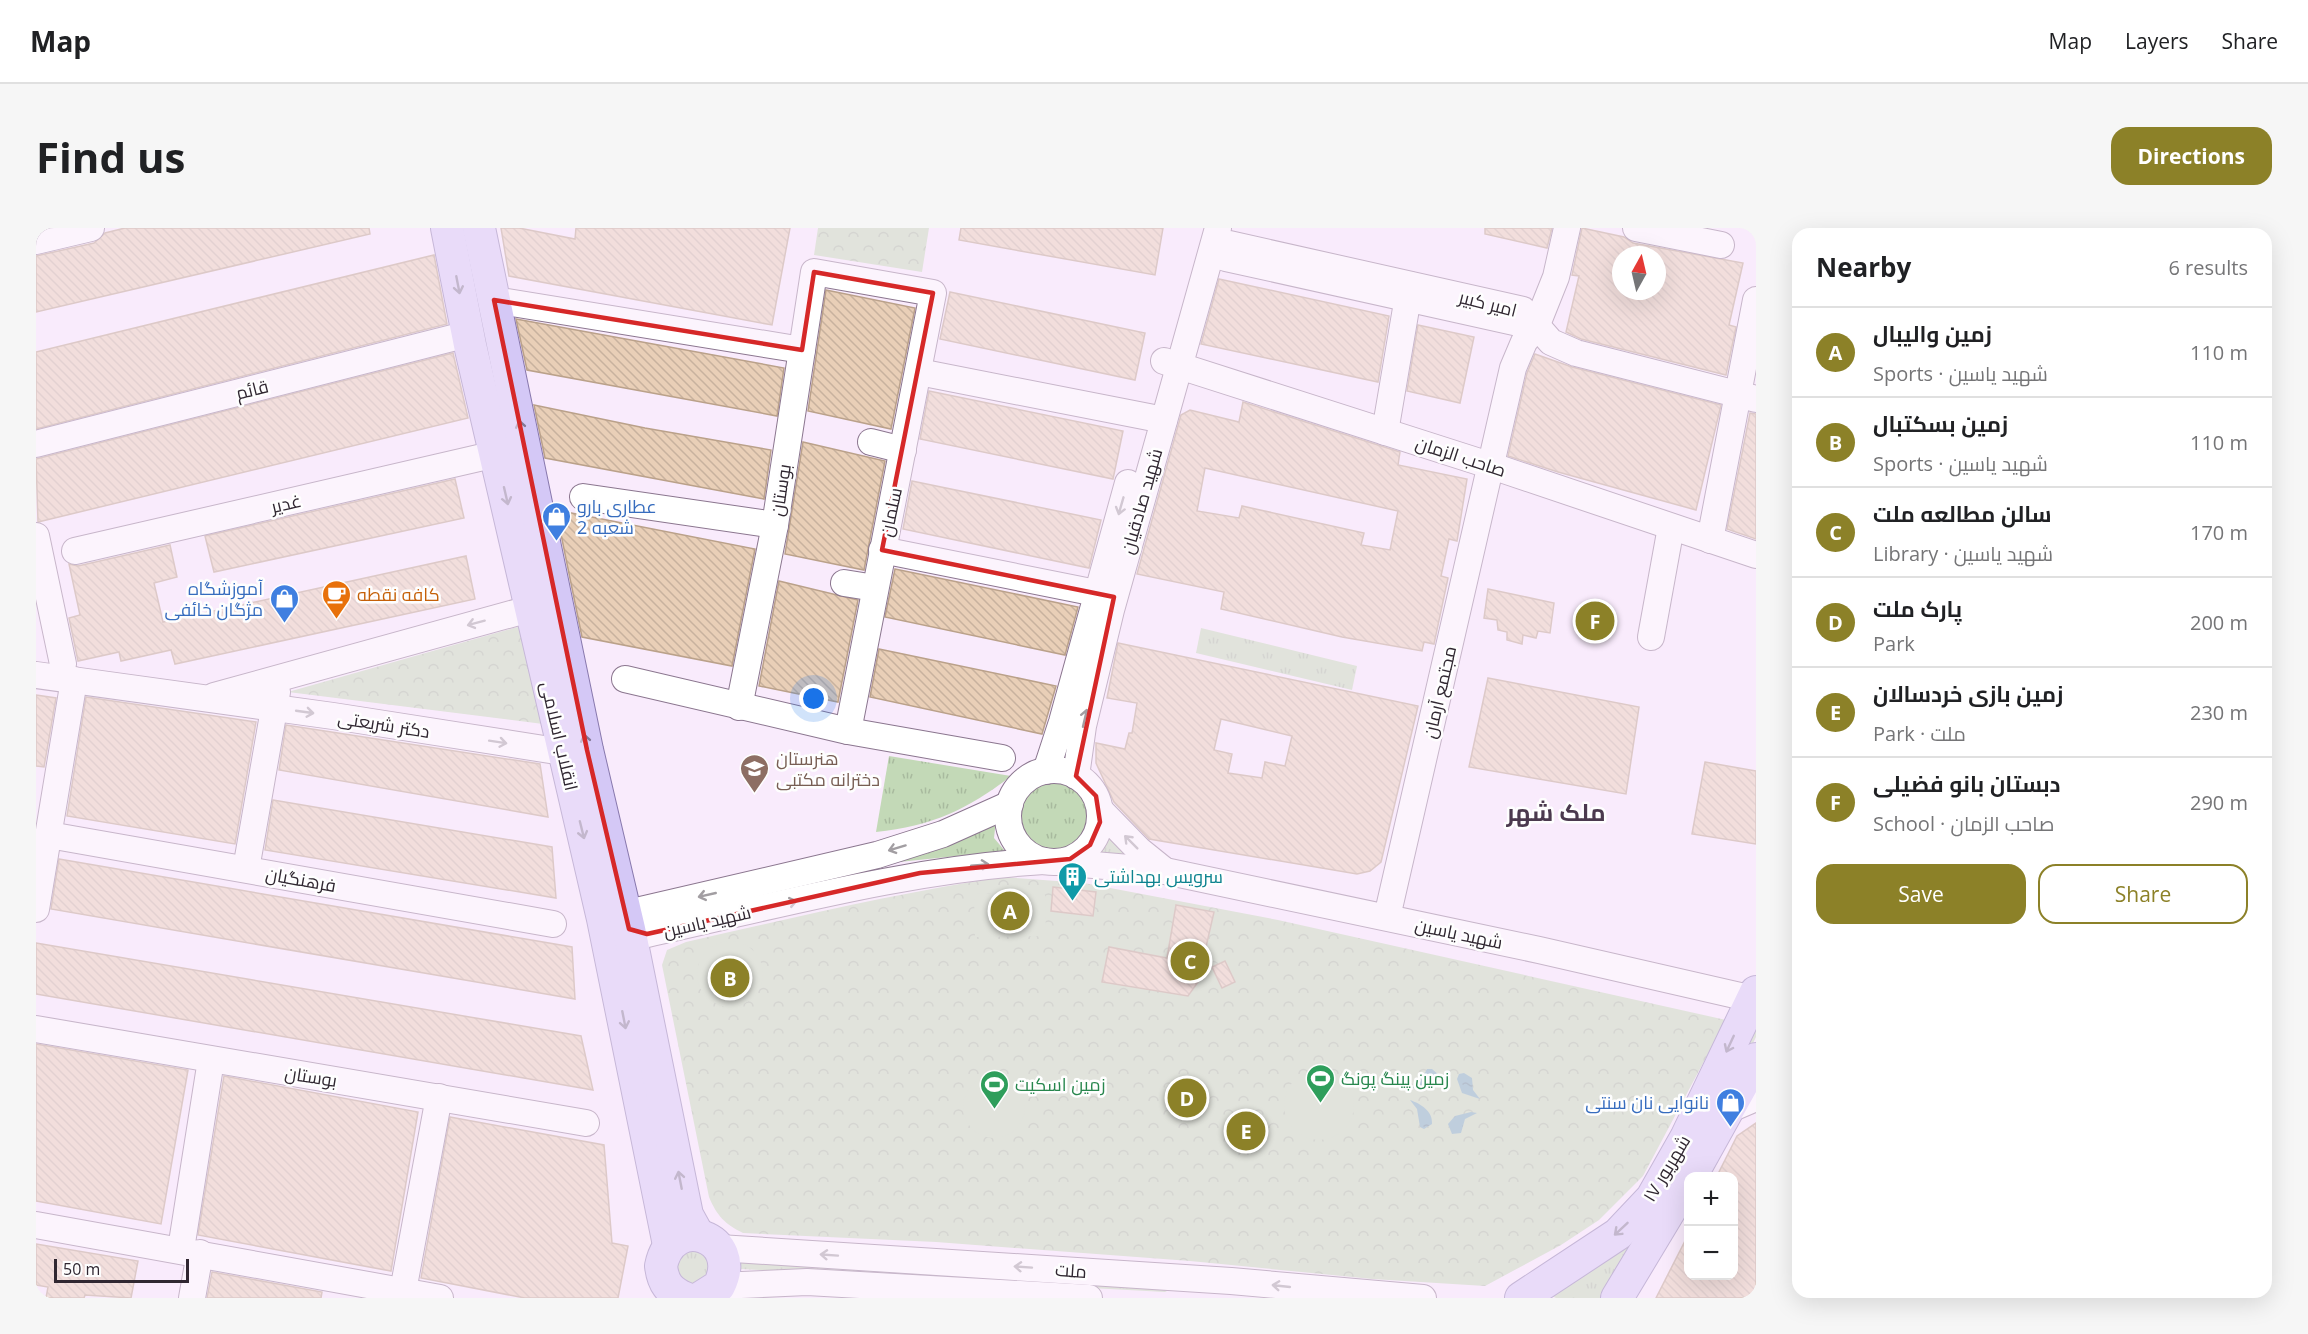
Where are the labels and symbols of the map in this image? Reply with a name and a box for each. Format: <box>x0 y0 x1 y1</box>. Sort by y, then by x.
north arrow <box>1612 246 1666 300</box>
one-way arrow <box>453 275 464 295</box>
street label: امیر کبیر <box>1456 284 1520 322</box>
street label: قائم <box>233 373 271 406</box>
one-way arrow <box>515 419 526 439</box>
street label: صاحب الزمان <box>1413 430 1509 482</box>
street label: شهید صادقیان <box>1114 445 1168 557</box>
street label: بوستان <box>764 462 796 518</box>
street label: سلمان <box>873 485 907 539</box>
one-way arrow <box>501 486 513 505</box>
street label: غدیر <box>267 488 304 518</box>
place label: عطاری بارو شعبه 2 <box>577 494 657 539</box>
one-way arrow <box>1115 496 1126 515</box>
shop icon: عطاری بارو شعبه 2 <box>540 500 572 542</box>
place label: آموزشگاه مژگان خائفی <box>164 576 263 621</box>
cafe icon: کافه نقطه <box>320 578 352 620</box>
shop icon: آموزشگاه مژگان خائفی <box>268 582 300 624</box>
place label: کافه نقطه <box>357 582 440 606</box>
pin: F <box>1576 598 1614 644</box>
one-way arrow <box>467 618 486 629</box>
street label: مجتمع آرمان <box>1417 643 1462 741</box>
street label: انقلاب اسلامی <box>536 679 584 793</box>
your location <box>799 684 828 713</box>
street label: دکتر شریعتی <box>336 705 432 743</box>
one-way arrow <box>294 707 314 718</box>
one-way arrow <box>1079 709 1091 728</box>
one-way arrow <box>579 734 591 753</box>
one-way arrow <box>487 737 507 748</box>
place label: هنرستان دخترانه مکتبی <box>776 746 880 791</box>
school or university icon: هنرستان دخترانه مکتبی <box>739 752 771 794</box>
district label: ملک شهر <box>1505 795 1606 828</box>
one-way arrow <box>576 820 588 839</box>
one-way arrow <box>1124 834 1138 849</box>
one-way arrow <box>888 843 907 854</box>
one-way arrow <box>969 859 989 870</box>
building icon: سرویس بهداشتی <box>1057 860 1089 902</box>
street label: فرهنگیان <box>264 861 338 897</box>
place label: سرویس بهداشتی <box>1094 864 1223 888</box>
pin: A <box>990 888 1030 934</box>
one-way arrow <box>698 889 717 901</box>
one-way arrow <box>779 896 798 908</box>
street label: شهید یاسین <box>661 899 753 943</box>
street label: شهید یاسین <box>1413 912 1505 954</box>
pin: C <box>1170 938 1210 984</box>
pin: B <box>710 956 750 1000</box>
one-way arrow <box>618 1010 630 1029</box>
one-way arrow <box>1724 1035 1735 1053</box>
street label: بوستان <box>283 1060 339 1092</box>
sports icon: زمین پینگ پونگ <box>1304 1062 1336 1104</box>
place label: زمین پینگ پونگ <box>1341 1066 1449 1091</box>
sports icon: زمین اسکیت <box>978 1068 1010 1110</box>
place label: زمین اسکیت <box>1015 1072 1105 1096</box>
pin: D <box>1168 1076 1206 1120</box>
shop icon: نانوایی نان سنتی <box>1714 1086 1746 1128</box>
place label: نانوایی نان سنتی <box>1585 1090 1709 1114</box>
pin: E <box>1226 1108 1266 1154</box>
street label: ۱۷ شهریور <box>1637 1130 1695 1206</box>
one-way arrow <box>674 1171 685 1190</box>
one-way arrow <box>1614 1222 1629 1236</box>
one-way arrow <box>819 1249 839 1260</box>
scale bar <box>54 1256 189 1284</box>
street label: ملت <box>1054 1257 1088 1283</box>
one-way arrow <box>1014 1262 1034 1273</box>
one-way arrow <box>1271 1280 1291 1291</box>

